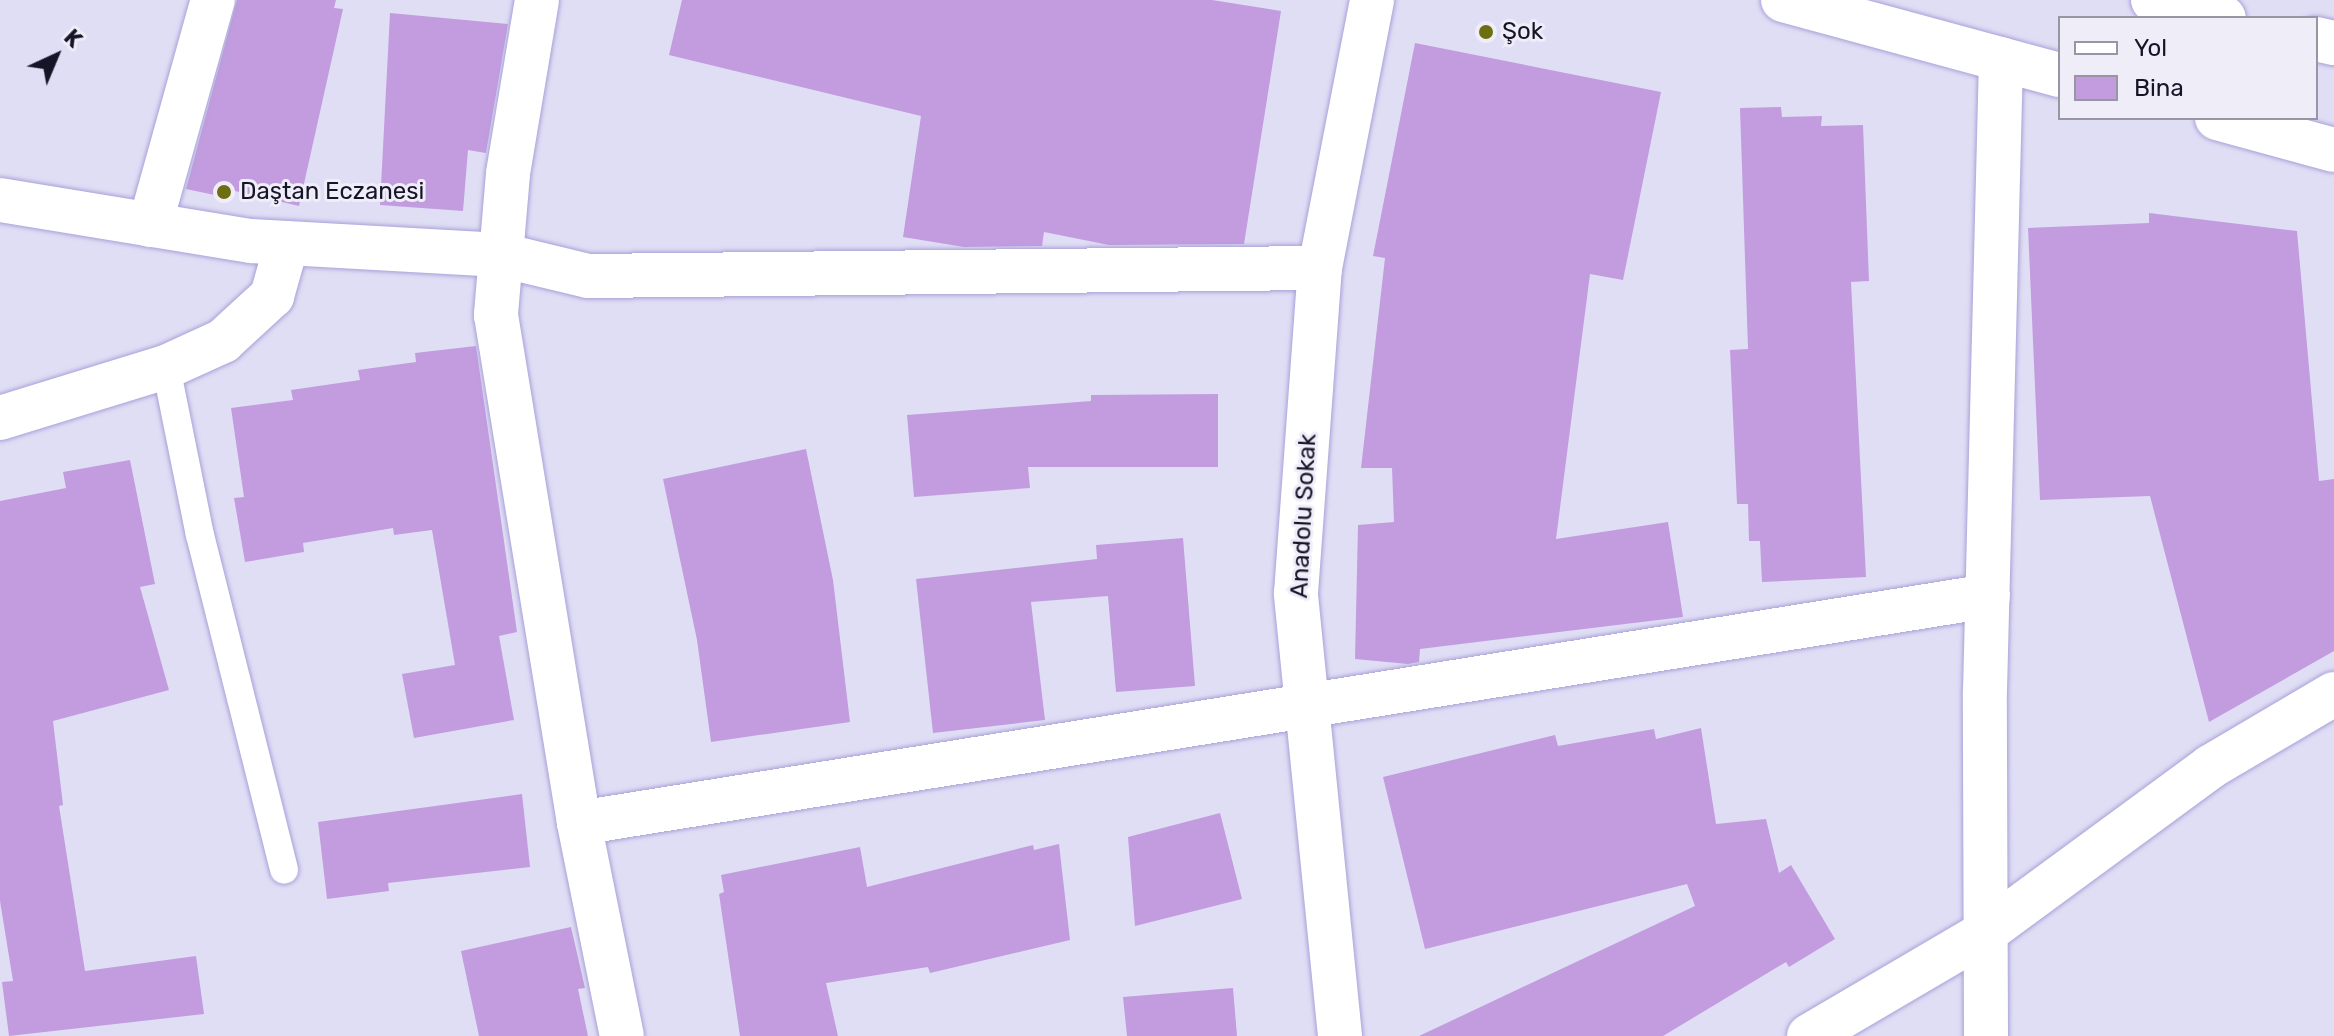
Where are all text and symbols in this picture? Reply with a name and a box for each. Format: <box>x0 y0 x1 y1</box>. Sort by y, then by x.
north arrow <box>16 16 96 96</box>
legend <box>2058 16 2318 120</box>
place label: Şok <box>1502 18 1543 46</box>
marker: Şok <box>1477 23 1495 41</box>
text: K <box>58 24 88 53</box>
text: Yol <box>2134 34 2167 62</box>
text: Bina <box>2134 74 2184 102</box>
place label: Daştan Eczanesi <box>240 178 424 206</box>
marker: Daştan Eczanesi <box>215 183 233 201</box>
street label: Anadolu Sokak <box>1285 433 1323 599</box>

